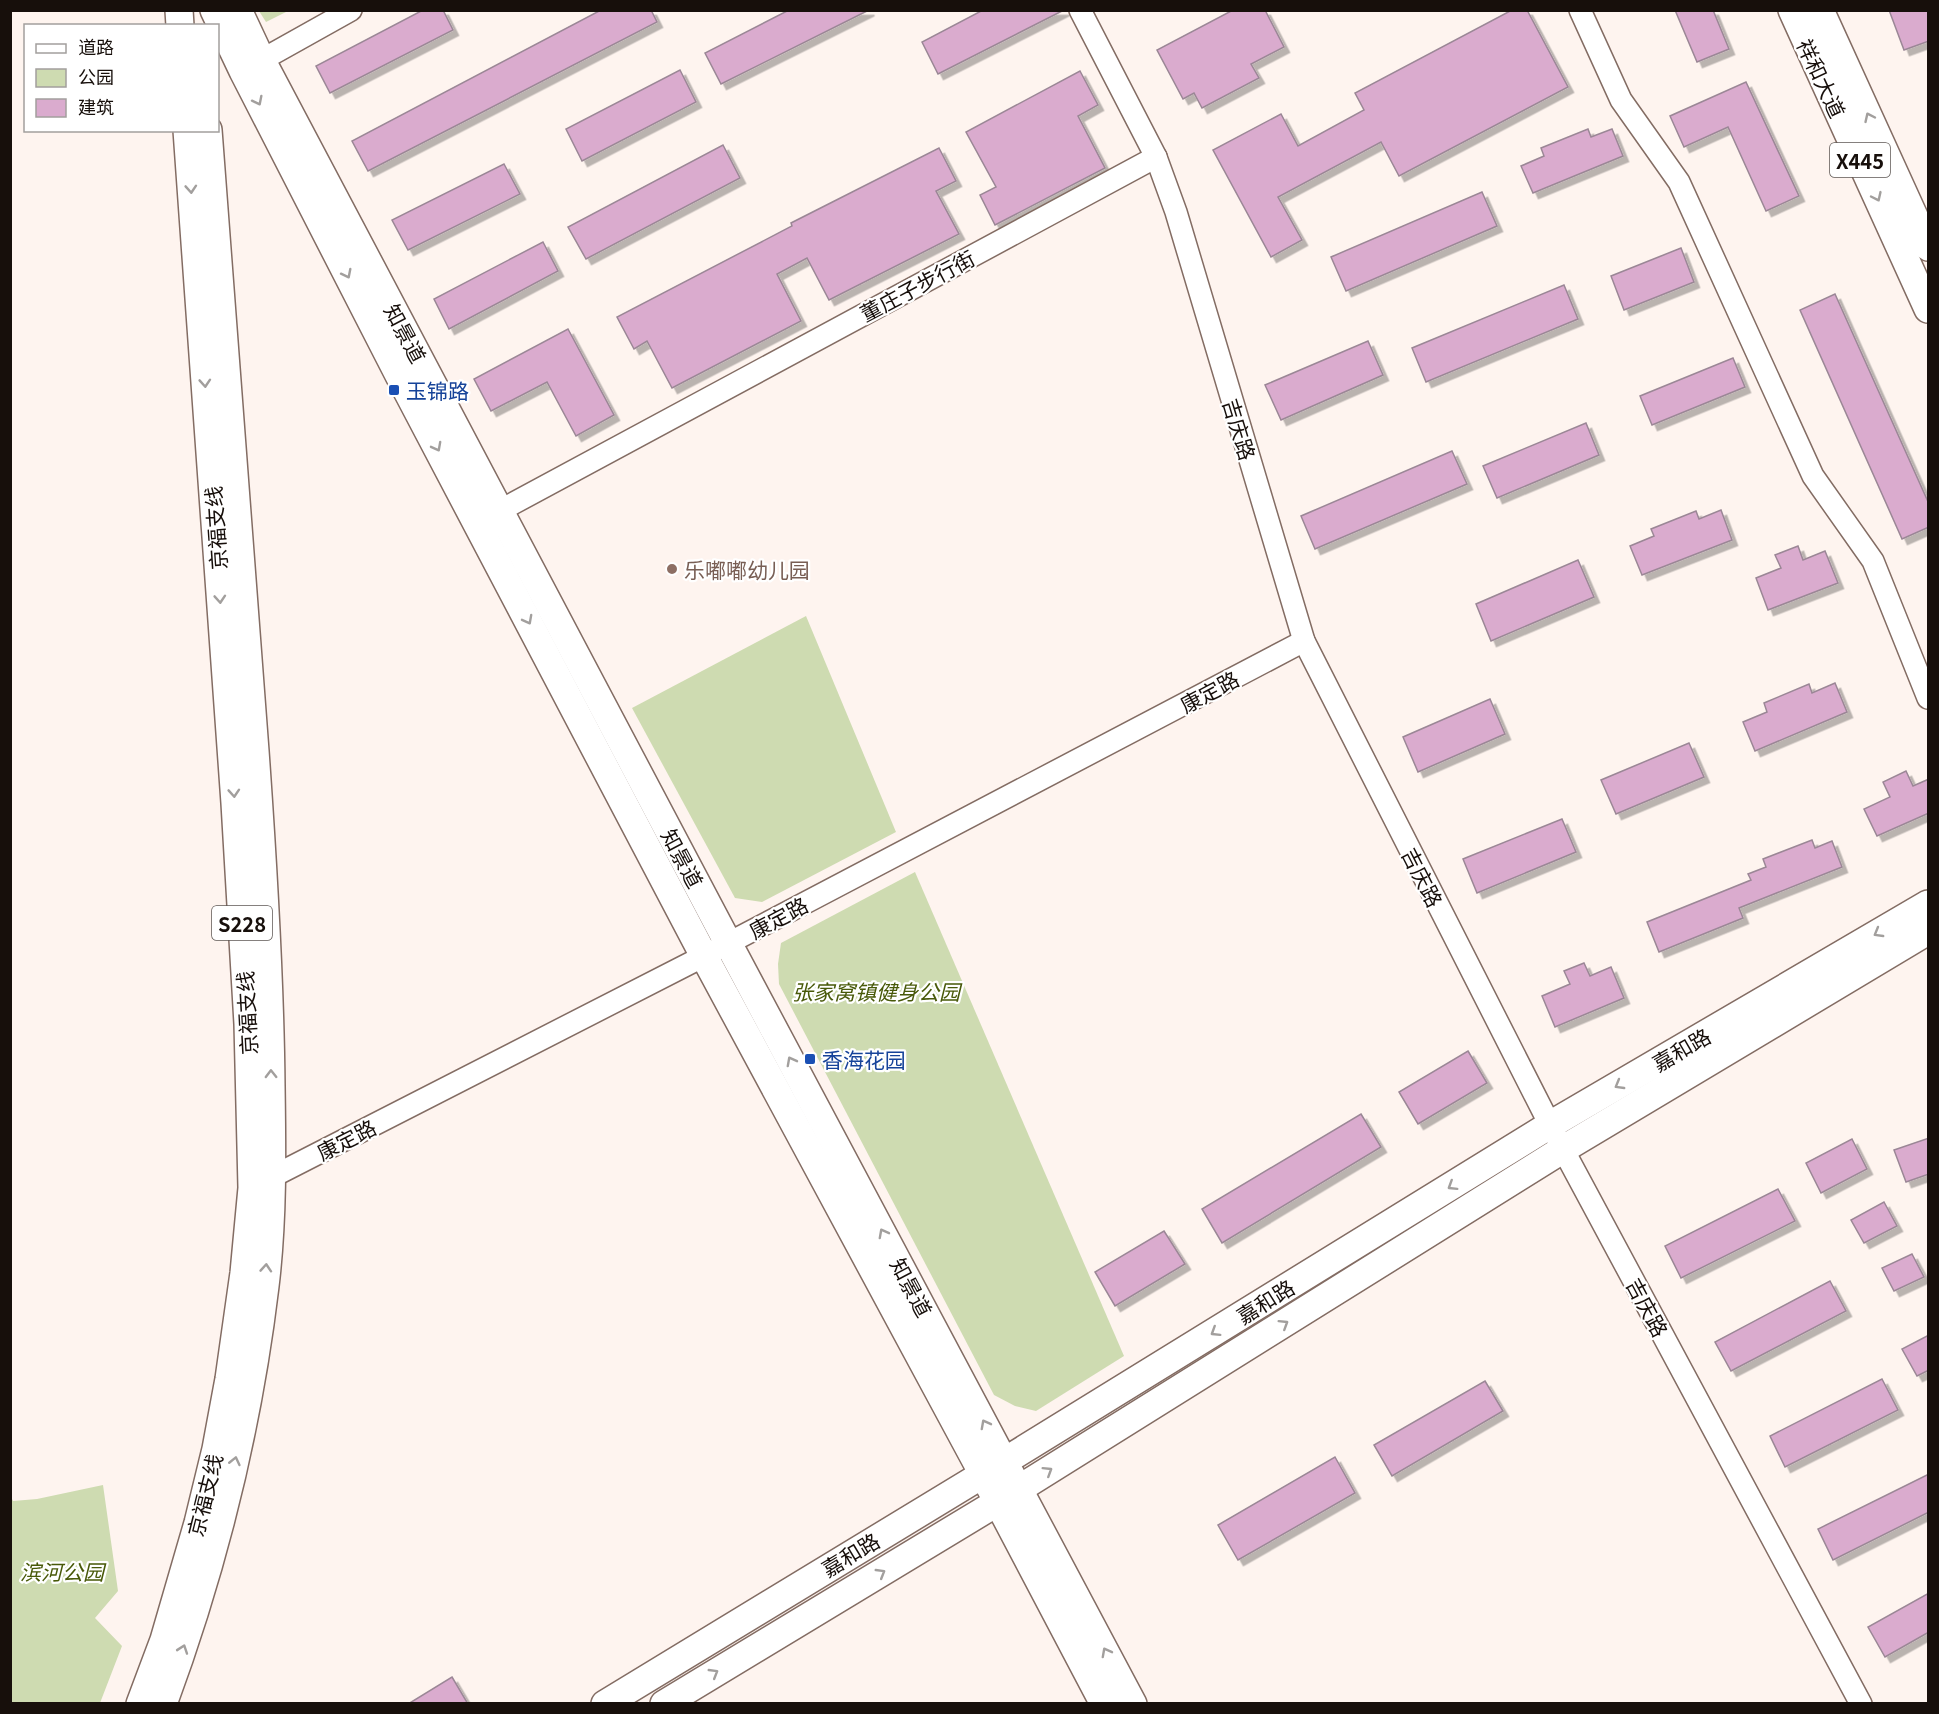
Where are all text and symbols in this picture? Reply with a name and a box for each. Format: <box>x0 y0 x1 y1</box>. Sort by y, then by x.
legend <box>24 24 219 132</box>
text: 道路 <box>78 33 114 59</box>
street label: 祥和大道 <box>1791 34 1853 122</box>
text: 公园 <box>78 63 114 89</box>
text: 建筑 <box>78 93 114 119</box>
one-way arrow <box>251 94 262 105</box>
one-way arrow <box>1864 113 1876 124</box>
road number: X445 <box>1830 143 1890 177</box>
one-way arrow <box>185 184 198 193</box>
one-way arrow <box>1870 191 1882 202</box>
street label: 董庄子步行街 <box>854 242 980 328</box>
one-way arrow <box>340 268 351 279</box>
street label: 知景道 <box>378 298 434 368</box>
place label: 玉锦路 <box>406 375 469 405</box>
one-way arrow <box>198 379 211 388</box>
marker: 玉锦路 <box>387 383 401 397</box>
street label: 吉庆路 <box>1216 394 1264 464</box>
one-way arrow <box>430 441 441 452</box>
street label: 京福支线 <box>197 485 233 571</box>
place label: 乐嘟嘟幼儿园 <box>684 554 810 584</box>
marker: 乐嘟嘟幼儿园 <box>665 562 679 576</box>
one-way arrow <box>214 594 227 603</box>
one-way arrow <box>521 614 532 624</box>
street label: 康定路 <box>1174 663 1244 719</box>
one-way arrow <box>227 789 240 798</box>
street label: 知景道 <box>655 823 711 893</box>
street label: 吉庆路 <box>1395 842 1451 912</box>
street label: 康定路 <box>743 889 813 945</box>
road number: S228 <box>212 906 272 940</box>
one-way arrow <box>1874 926 1884 938</box>
street label: 京福支线 <box>229 970 263 1056</box>
park label: 张家窝镇健身公园 <box>792 976 963 1006</box>
street label: 嘉和路 <box>1646 1020 1716 1078</box>
place label: 香海花园 <box>822 1044 906 1074</box>
marker: 香海花园 <box>803 1052 817 1066</box>
one-way arrow <box>787 1057 798 1068</box>
one-way arrow <box>265 1069 277 1078</box>
one-way arrow <box>1615 1078 1625 1089</box>
street label: 康定路 <box>311 1111 381 1167</box>
one-way arrow <box>1448 1178 1458 1190</box>
one-way arrow <box>879 1229 890 1239</box>
street label: 知景道 <box>884 1252 940 1322</box>
one-way arrow <box>260 1264 273 1273</box>
street label: 嘉和路 <box>1230 1272 1300 1330</box>
street label: 吉庆路 <box>1620 1272 1676 1342</box>
one-way arrow <box>1278 1319 1288 1331</box>
one-way arrow <box>1211 1324 1221 1336</box>
one-way arrow <box>981 1419 992 1430</box>
street label: 京福支线 <box>179 1451 229 1539</box>
one-way arrow <box>228 1456 241 1466</box>
one-way arrow <box>1041 1468 1052 1479</box>
street label: 嘉和路 <box>815 1525 885 1583</box>
park label: 滨河公园 <box>20 1556 107 1586</box>
one-way arrow <box>875 1568 885 1580</box>
one-way arrow <box>176 1644 189 1654</box>
one-way arrow <box>1102 1647 1113 1658</box>
one-way arrow <box>708 1669 718 1681</box>

